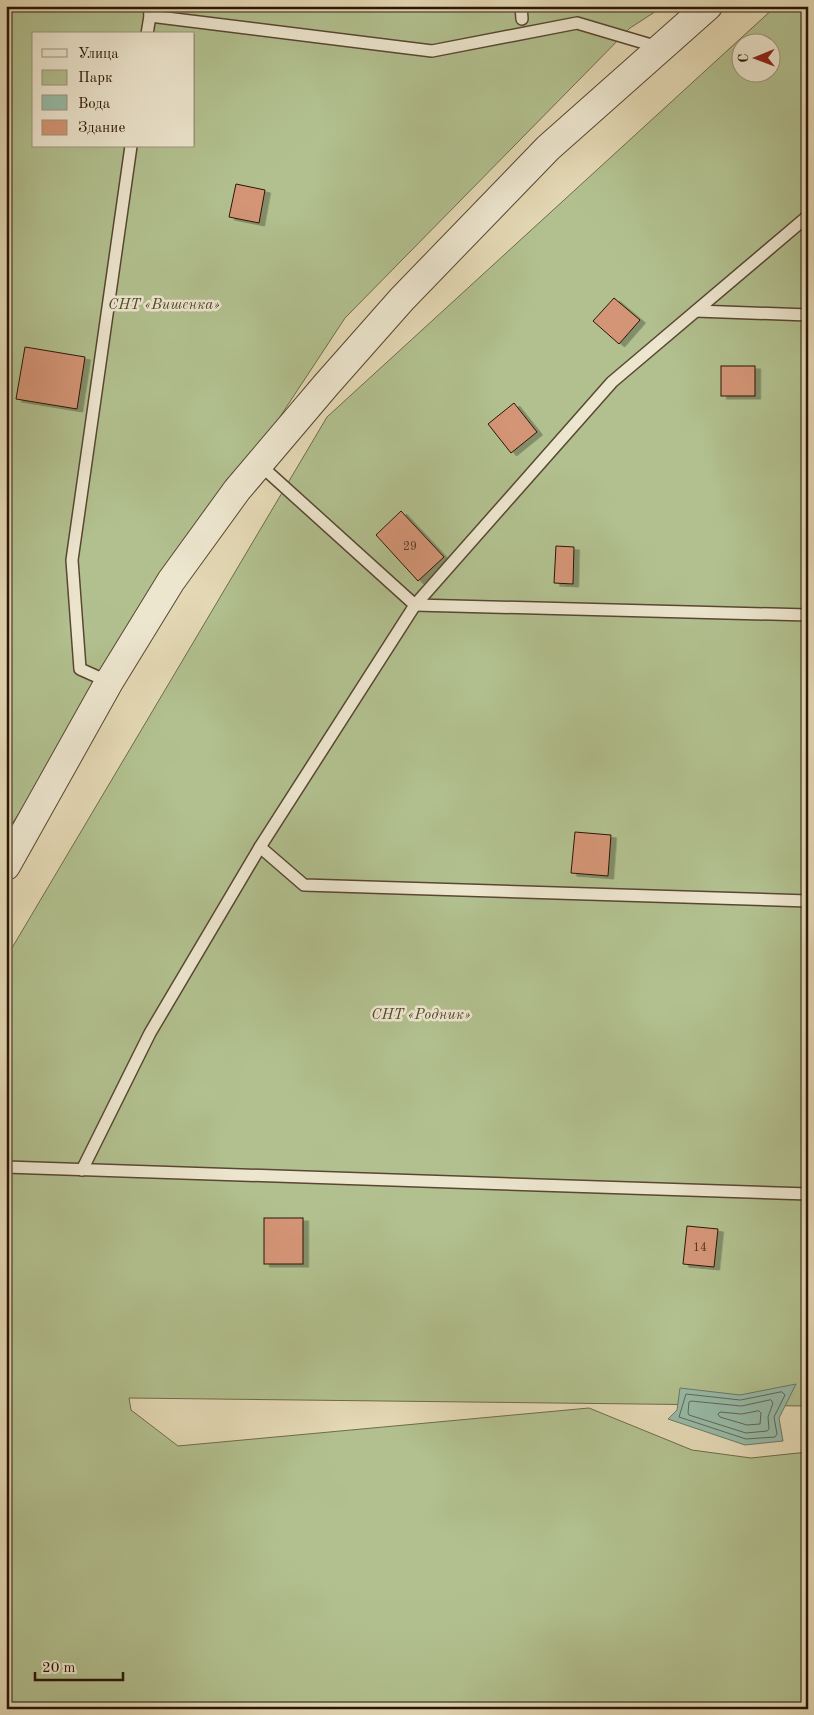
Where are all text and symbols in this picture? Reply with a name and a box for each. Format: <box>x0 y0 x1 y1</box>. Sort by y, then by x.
legend <box>32 32 195 148</box>
north arrow <box>732 32 782 82</box>
text: Улица <box>78 47 119 62</box>
text: С <box>737 53 751 63</box>
text: Парк <box>78 71 113 86</box>
text: Вода <box>78 97 111 112</box>
text: Здание <box>78 121 125 136</box>
park label: СНТ «Вишенка» <box>108 298 220 313</box>
house number: 29 <box>403 541 417 553</box>
park label: СНТ «Родник» <box>371 1008 471 1023</box>
house number: 14 <box>693 1242 707 1254</box>
scale bar <box>35 1650 122 1682</box>
text: 20 m <box>42 1661 76 1676</box>

